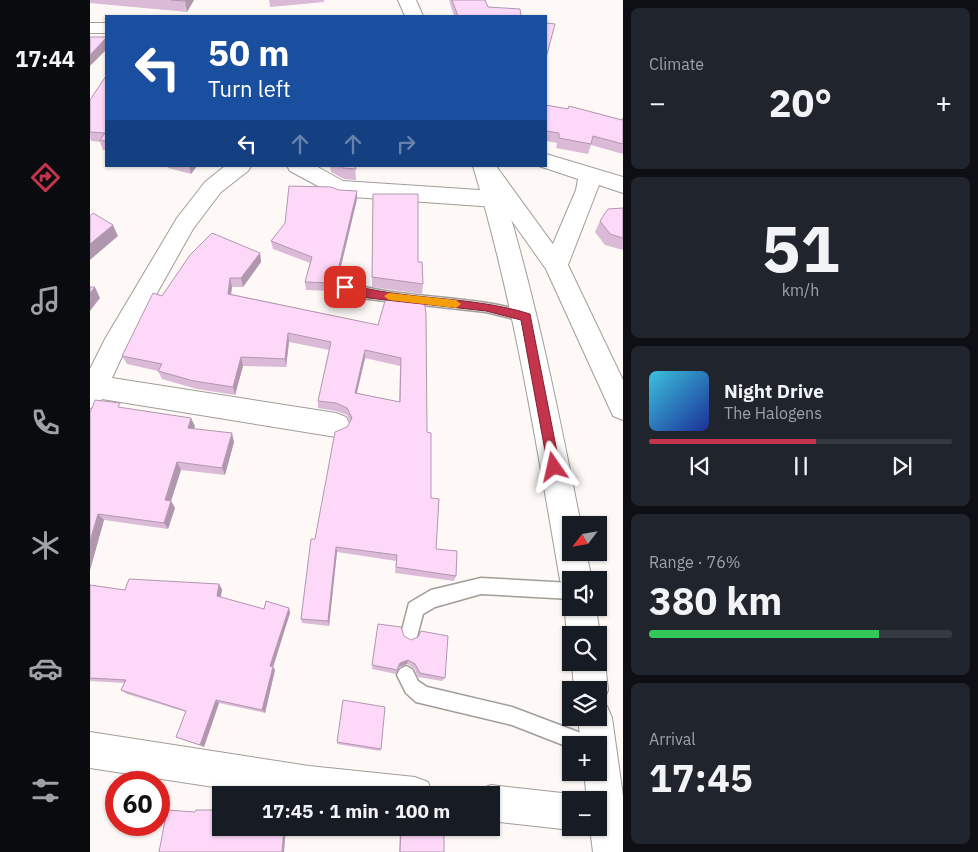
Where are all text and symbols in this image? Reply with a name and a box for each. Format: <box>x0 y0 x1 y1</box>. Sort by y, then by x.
text: 50 m <box>208 30 290 76</box>
icon: left <box>125 35 190 100</box>
text: 17:44 <box>15 44 75 73</box>
text: Climate <box>649 54 704 74</box>
text: Turn left <box>208 74 291 103</box>
text: 20° <box>769 78 832 127</box>
text: − <box>649 84 666 121</box>
text: + <box>935 84 952 121</box>
icon: left <box>233 130 261 158</box>
icon: ahead <box>286 130 314 158</box>
icon: ahead <box>339 130 367 158</box>
icon: right <box>392 130 420 158</box>
icon: directions <box>28 160 63 195</box>
text: 51 <box>761 205 840 290</box>
pin <box>324 266 366 308</box>
icon: arrive <box>331 273 359 301</box>
text: km/h <box>782 280 819 300</box>
icon: music <box>28 283 63 318</box>
text: Night Drive <box>724 379 824 403</box>
text: The Halogens <box>724 403 822 423</box>
icon: phone <box>28 405 63 440</box>
position arrow <box>527 440 579 492</box>
icon: previous <box>686 452 714 480</box>
icon: pause <box>787 452 815 480</box>
icon: next <box>888 452 916 480</box>
north arrow <box>562 516 608 561</box>
map controls <box>562 516 607 836</box>
icon: climate <box>28 528 63 563</box>
text: Range · 76% <box>649 552 741 572</box>
button: sound <box>562 571 607 616</box>
text: 380 km <box>649 576 782 625</box>
button: search <box>562 626 607 671</box>
icon: car <box>28 651 63 686</box>
button: layers <box>562 681 607 726</box>
text: Arrival <box>649 729 696 749</box>
button: + <box>562 736 607 781</box>
text: 17:45 <box>649 753 753 802</box>
speed limit sign: 60 <box>105 771 170 836</box>
icon: filters <box>28 773 63 808</box>
button: − <box>562 791 607 836</box>
text: 17:45 · 1 min · 100 m <box>262 799 450 823</box>

